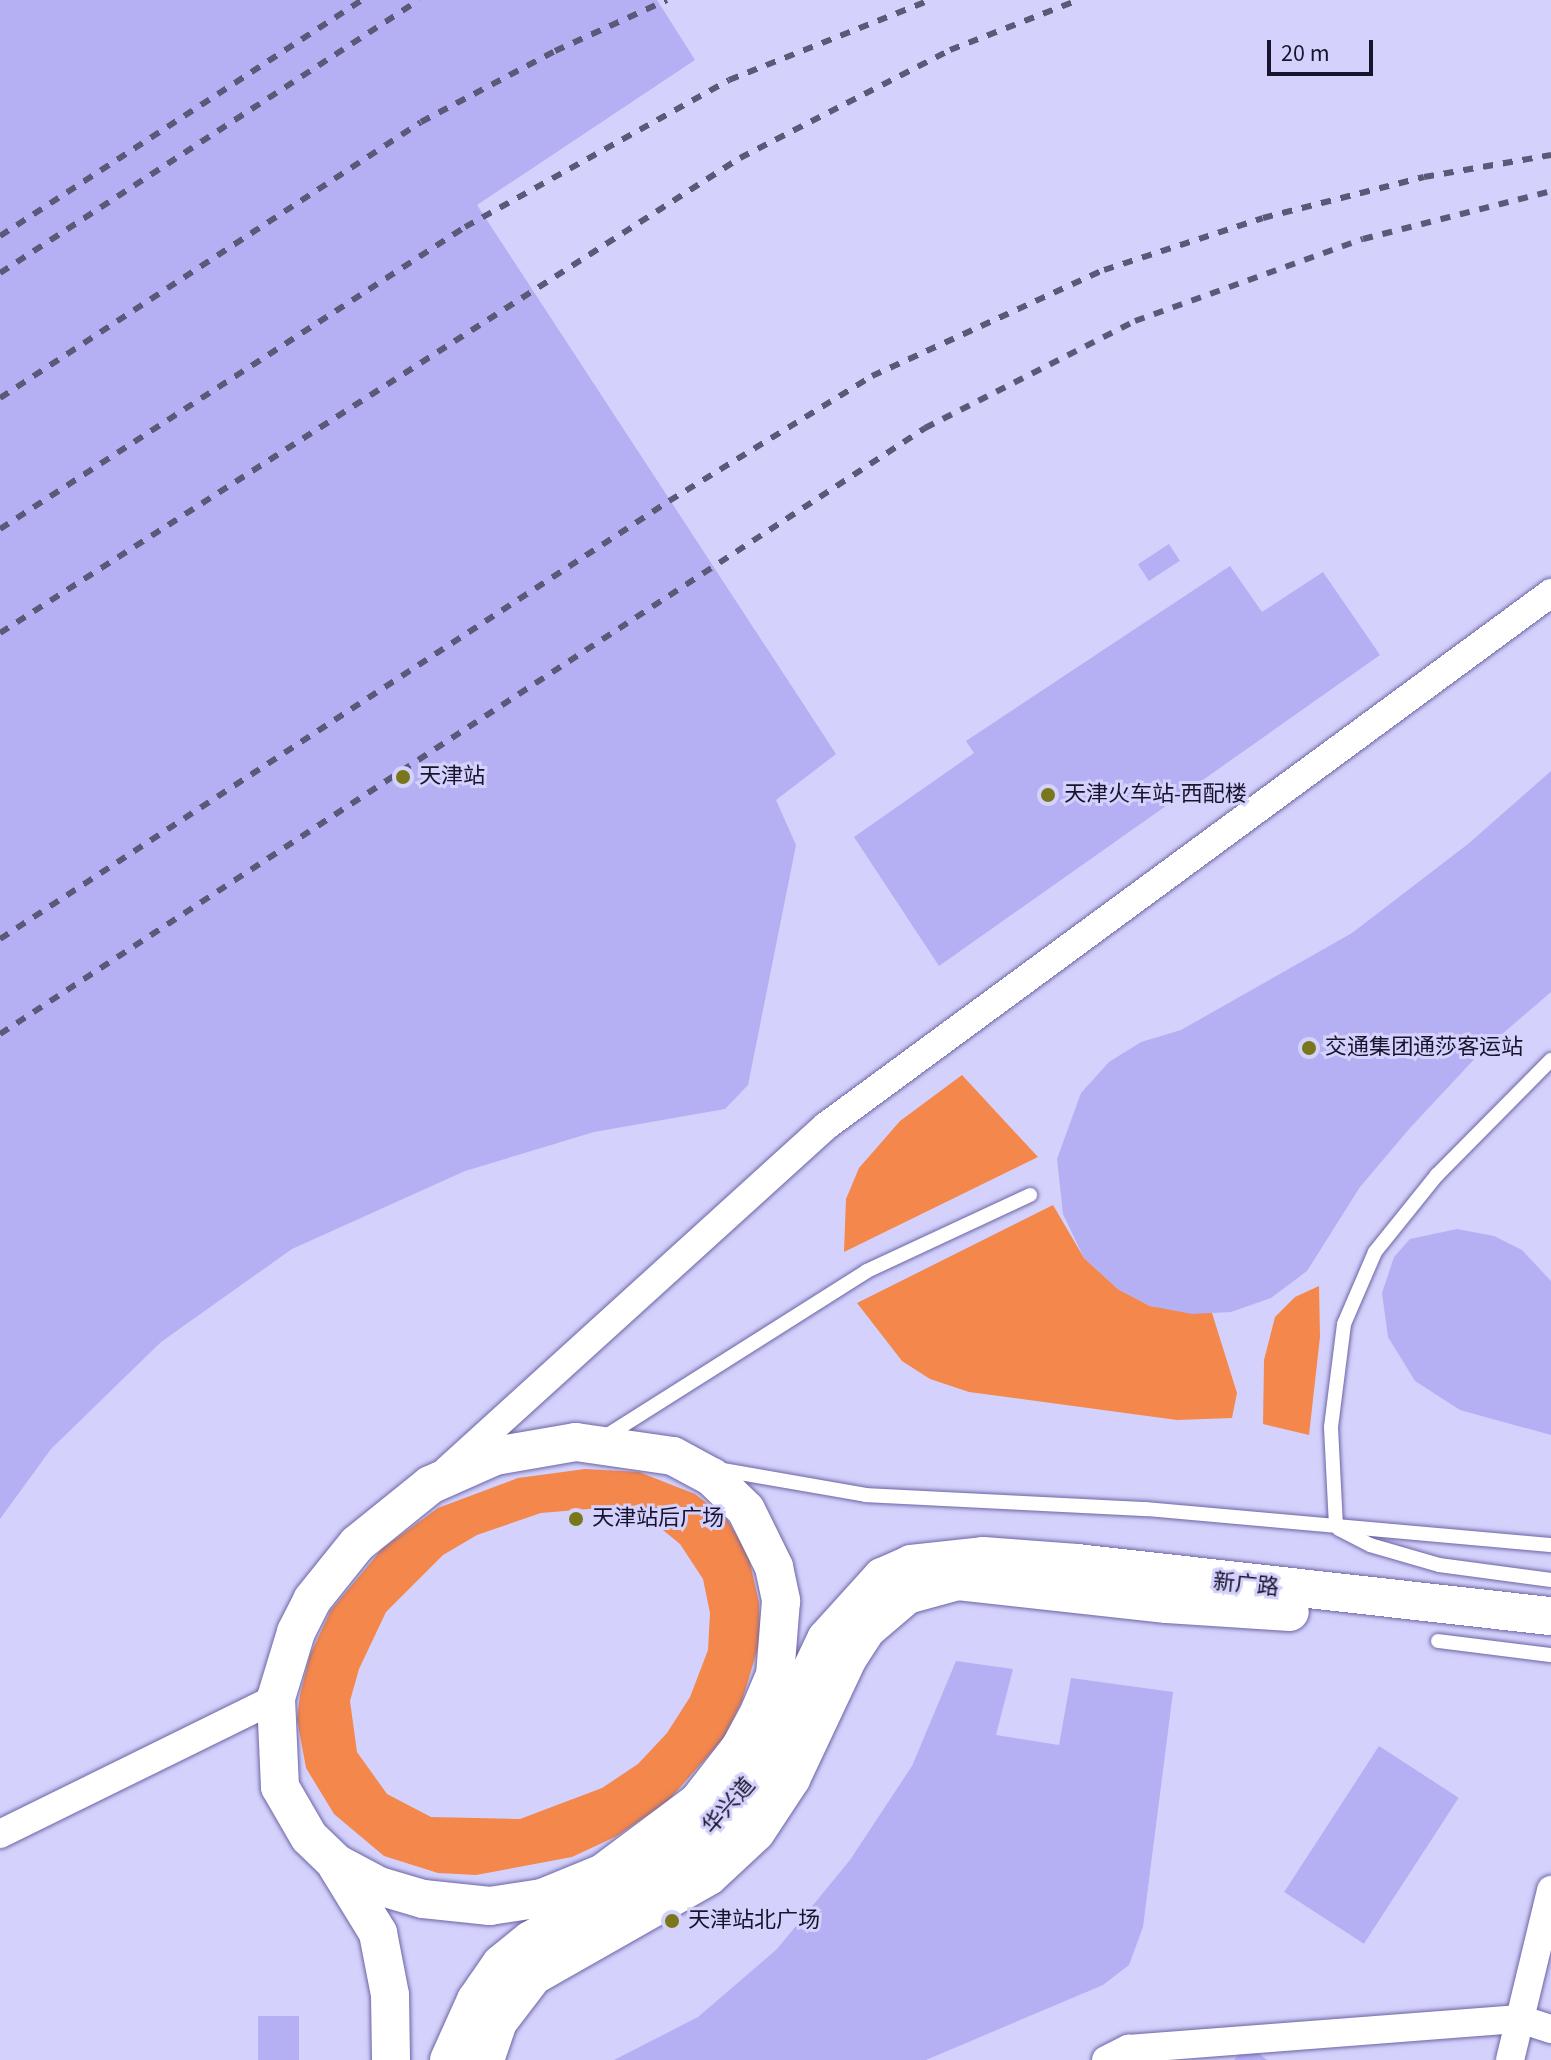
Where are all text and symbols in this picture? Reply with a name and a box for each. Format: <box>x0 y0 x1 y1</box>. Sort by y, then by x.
scale bar <box>1271 24 1377 74</box>
text: 20 m <box>1281 36 1330 71</box>
place label: 天津站 <box>419 764 485 790</box>
marker: 天津站 <box>394 768 412 786</box>
place label: 天津火车站-西配楼 <box>1064 782 1247 808</box>
marker: 天津火车站-西配楼 <box>1039 786 1057 804</box>
place label: 交通集团通莎客运站 <box>1325 1035 1523 1061</box>
marker: 交通集团通莎客运站 <box>1300 1039 1318 1057</box>
place label: 天津站后广场 <box>592 1506 724 1532</box>
marker: 天津站后广场 <box>567 1510 585 1528</box>
street label: 新广路 <box>1212 1568 1280 1602</box>
street label: 华兴道 <box>697 1772 761 1840</box>
place label: 天津站北广场 <box>688 1908 820 1934</box>
marker: 天津站北广场 <box>663 1912 681 1930</box>

